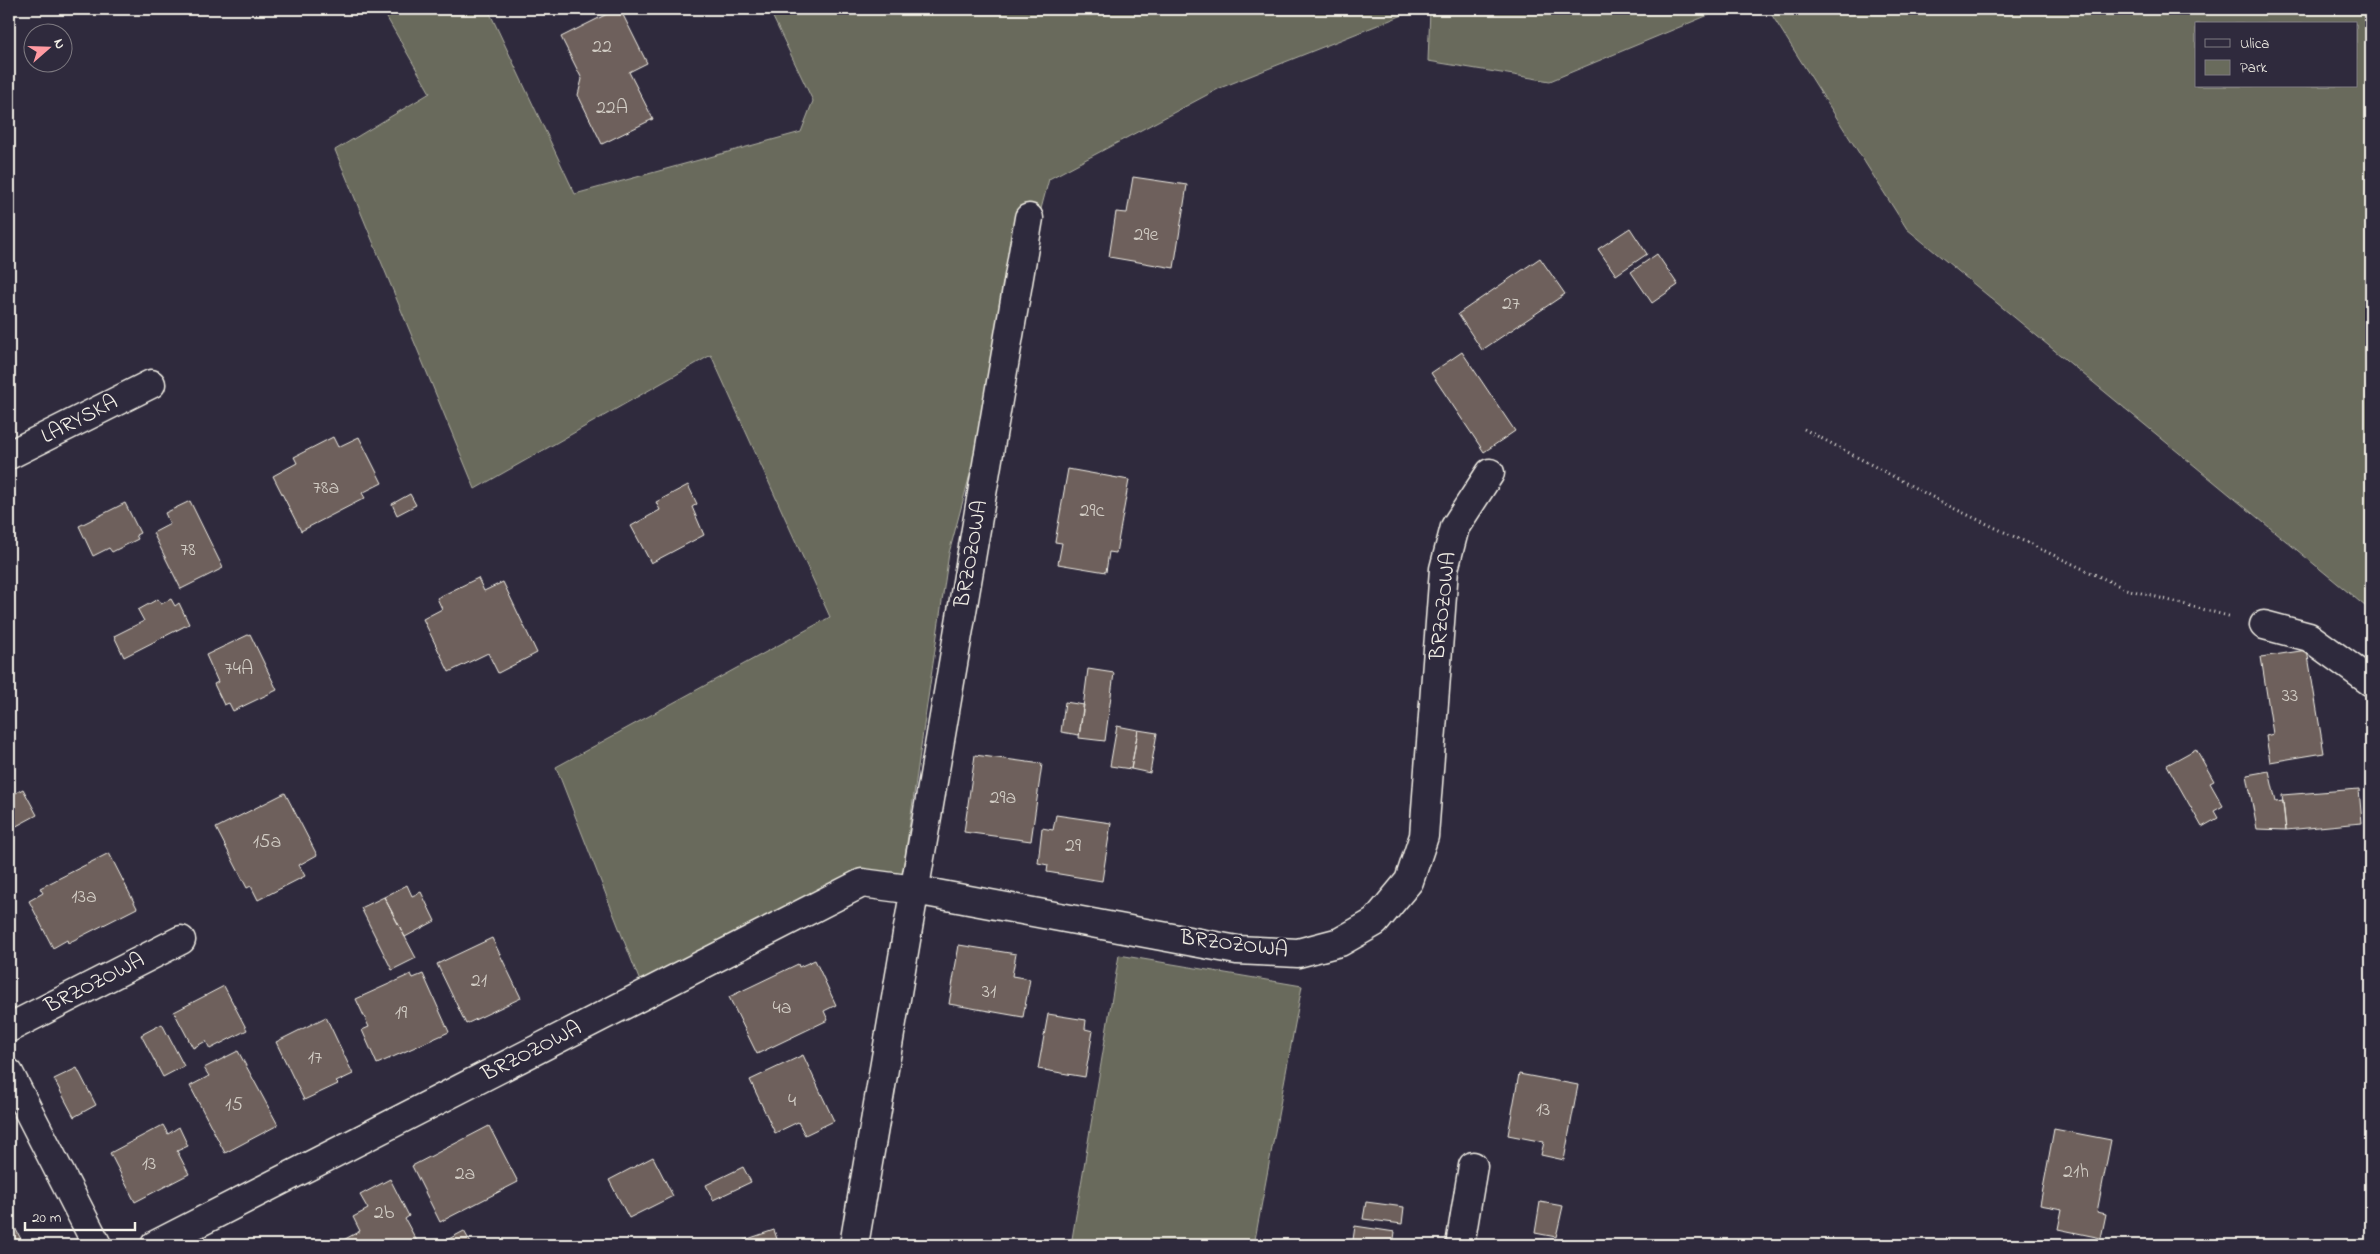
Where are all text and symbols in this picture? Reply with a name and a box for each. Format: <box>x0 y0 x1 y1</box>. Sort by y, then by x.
north arrow <box>22 22 72 72</box>
legend <box>2195 22 2358 88</box>
house number: 22 <box>592 33 612 62</box>
text: Ulica <box>2240 33 2269 55</box>
text: N <box>47 36 70 52</box>
text: Park <box>2240 57 2268 79</box>
house number: 22A <box>596 94 628 123</box>
house number: 29e <box>1134 221 1158 250</box>
house number: 27 <box>1502 290 1520 319</box>
street label: LARYSKA <box>36 387 124 453</box>
house number: 78a <box>313 474 339 503</box>
house number: 29c <box>1080 497 1105 526</box>
street label: BRZOZOWA <box>947 498 997 611</box>
house number: 78 <box>180 536 196 565</box>
street label: BRZOZOWA <box>1422 550 1466 663</box>
house number: 74A <box>225 655 253 684</box>
house number: 33 <box>2282 682 2298 711</box>
house number: 29a <box>990 784 1016 813</box>
house number: 15a <box>253 828 281 857</box>
house number: 29 <box>1065 832 1081 861</box>
house number: 13a <box>71 883 97 912</box>
street label: BRZOZOWA <box>1177 922 1290 967</box>
street label: BRZOZOWA <box>38 945 151 1023</box>
house number: 21 <box>471 967 487 996</box>
house number: 31 <box>982 978 996 1007</box>
house number: 4a <box>772 994 792 1023</box>
house number: 19 <box>395 999 407 1028</box>
street label: BRZOZOWA <box>475 1013 588 1091</box>
house number: 17 <box>308 1044 322 1073</box>
house number: 4 <box>788 1087 796 1116</box>
house number: 15 <box>225 1091 243 1120</box>
house number: 13 <box>1536 1096 1550 1125</box>
house number: 13 <box>142 1150 156 1179</box>
house number: 21h <box>2063 1158 2089 1187</box>
house number: 2a <box>455 1160 475 1189</box>
scale bar <box>25 1199 135 1231</box>
house number: 2b <box>374 1199 395 1228</box>
text: 20 m <box>32 1207 62 1229</box>

